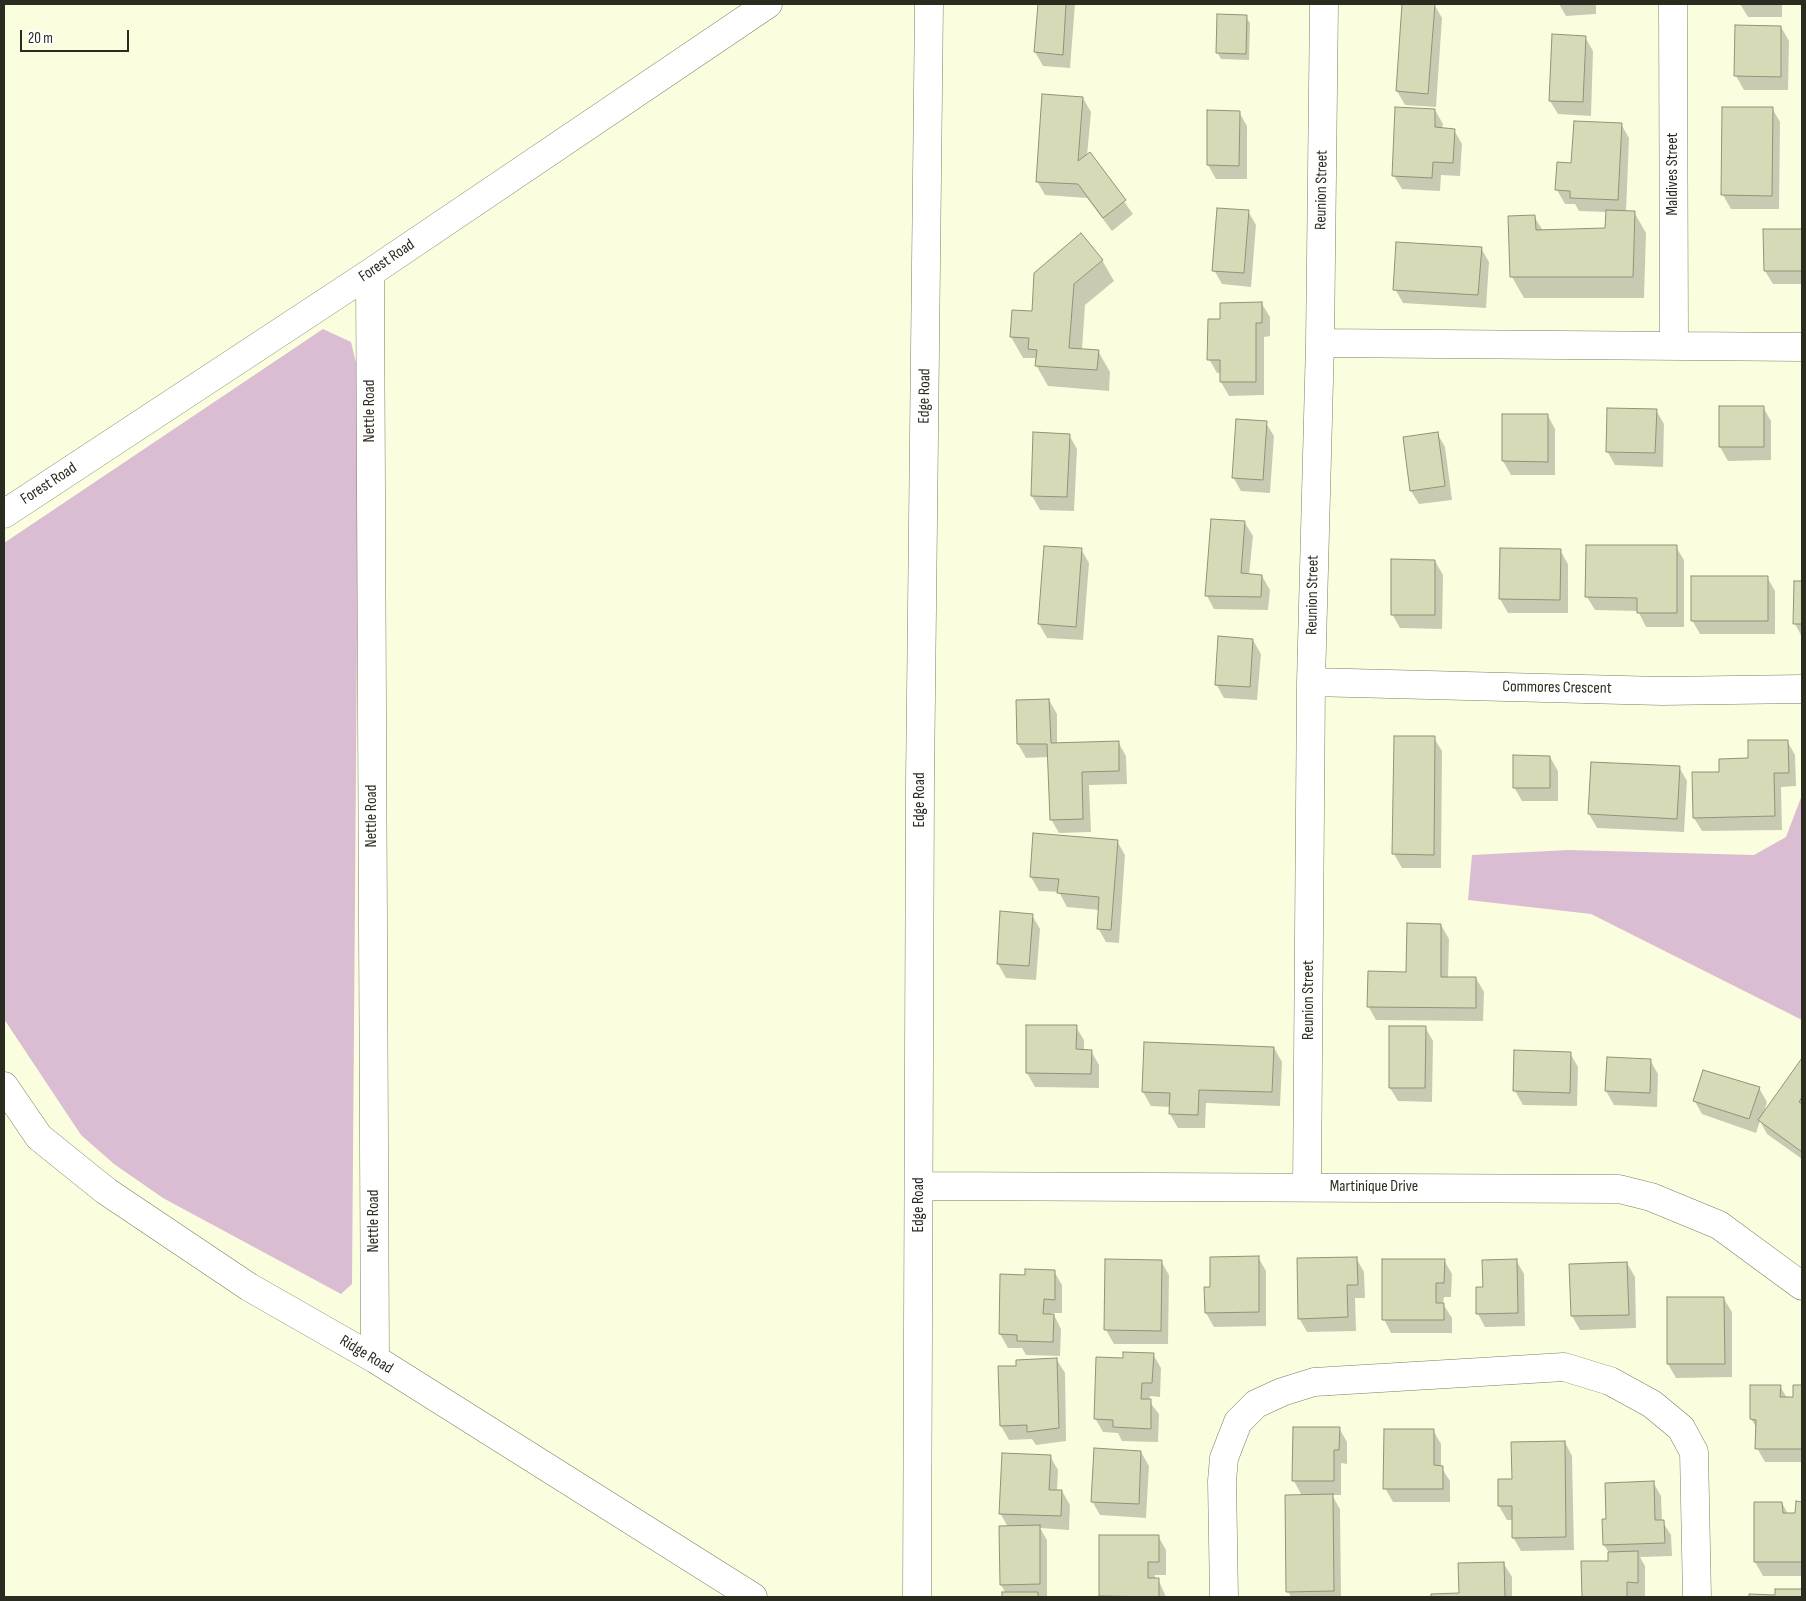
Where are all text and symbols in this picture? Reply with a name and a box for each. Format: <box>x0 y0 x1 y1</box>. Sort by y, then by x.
scale bar <box>22 20 131 52</box>
text: 20 m <box>28 29 53 48</box>
street label: Maldives Street <box>1663 133 1683 215</box>
street label: Reunion Street <box>1312 150 1332 230</box>
street label: Forest Road <box>355 235 419 287</box>
street label: Edge Road <box>915 368 935 424</box>
street label: Nettle Road <box>360 380 380 442</box>
street label: Forest Road <box>17 459 81 509</box>
street label: Reunion Street <box>1303 555 1323 635</box>
street label: Commores Crescent <box>1502 677 1612 699</box>
street label: Edge Road <box>910 772 930 828</box>
street label: Nettle Road <box>362 785 382 847</box>
street label: Reunion Street <box>1299 960 1319 1040</box>
street label: Edge Road <box>909 1177 929 1233</box>
street label: Martinique Drive <box>1330 1177 1418 1197</box>
street label: Nettle Road <box>364 1190 384 1252</box>
street label: Ridge Road <box>336 1332 396 1378</box>

